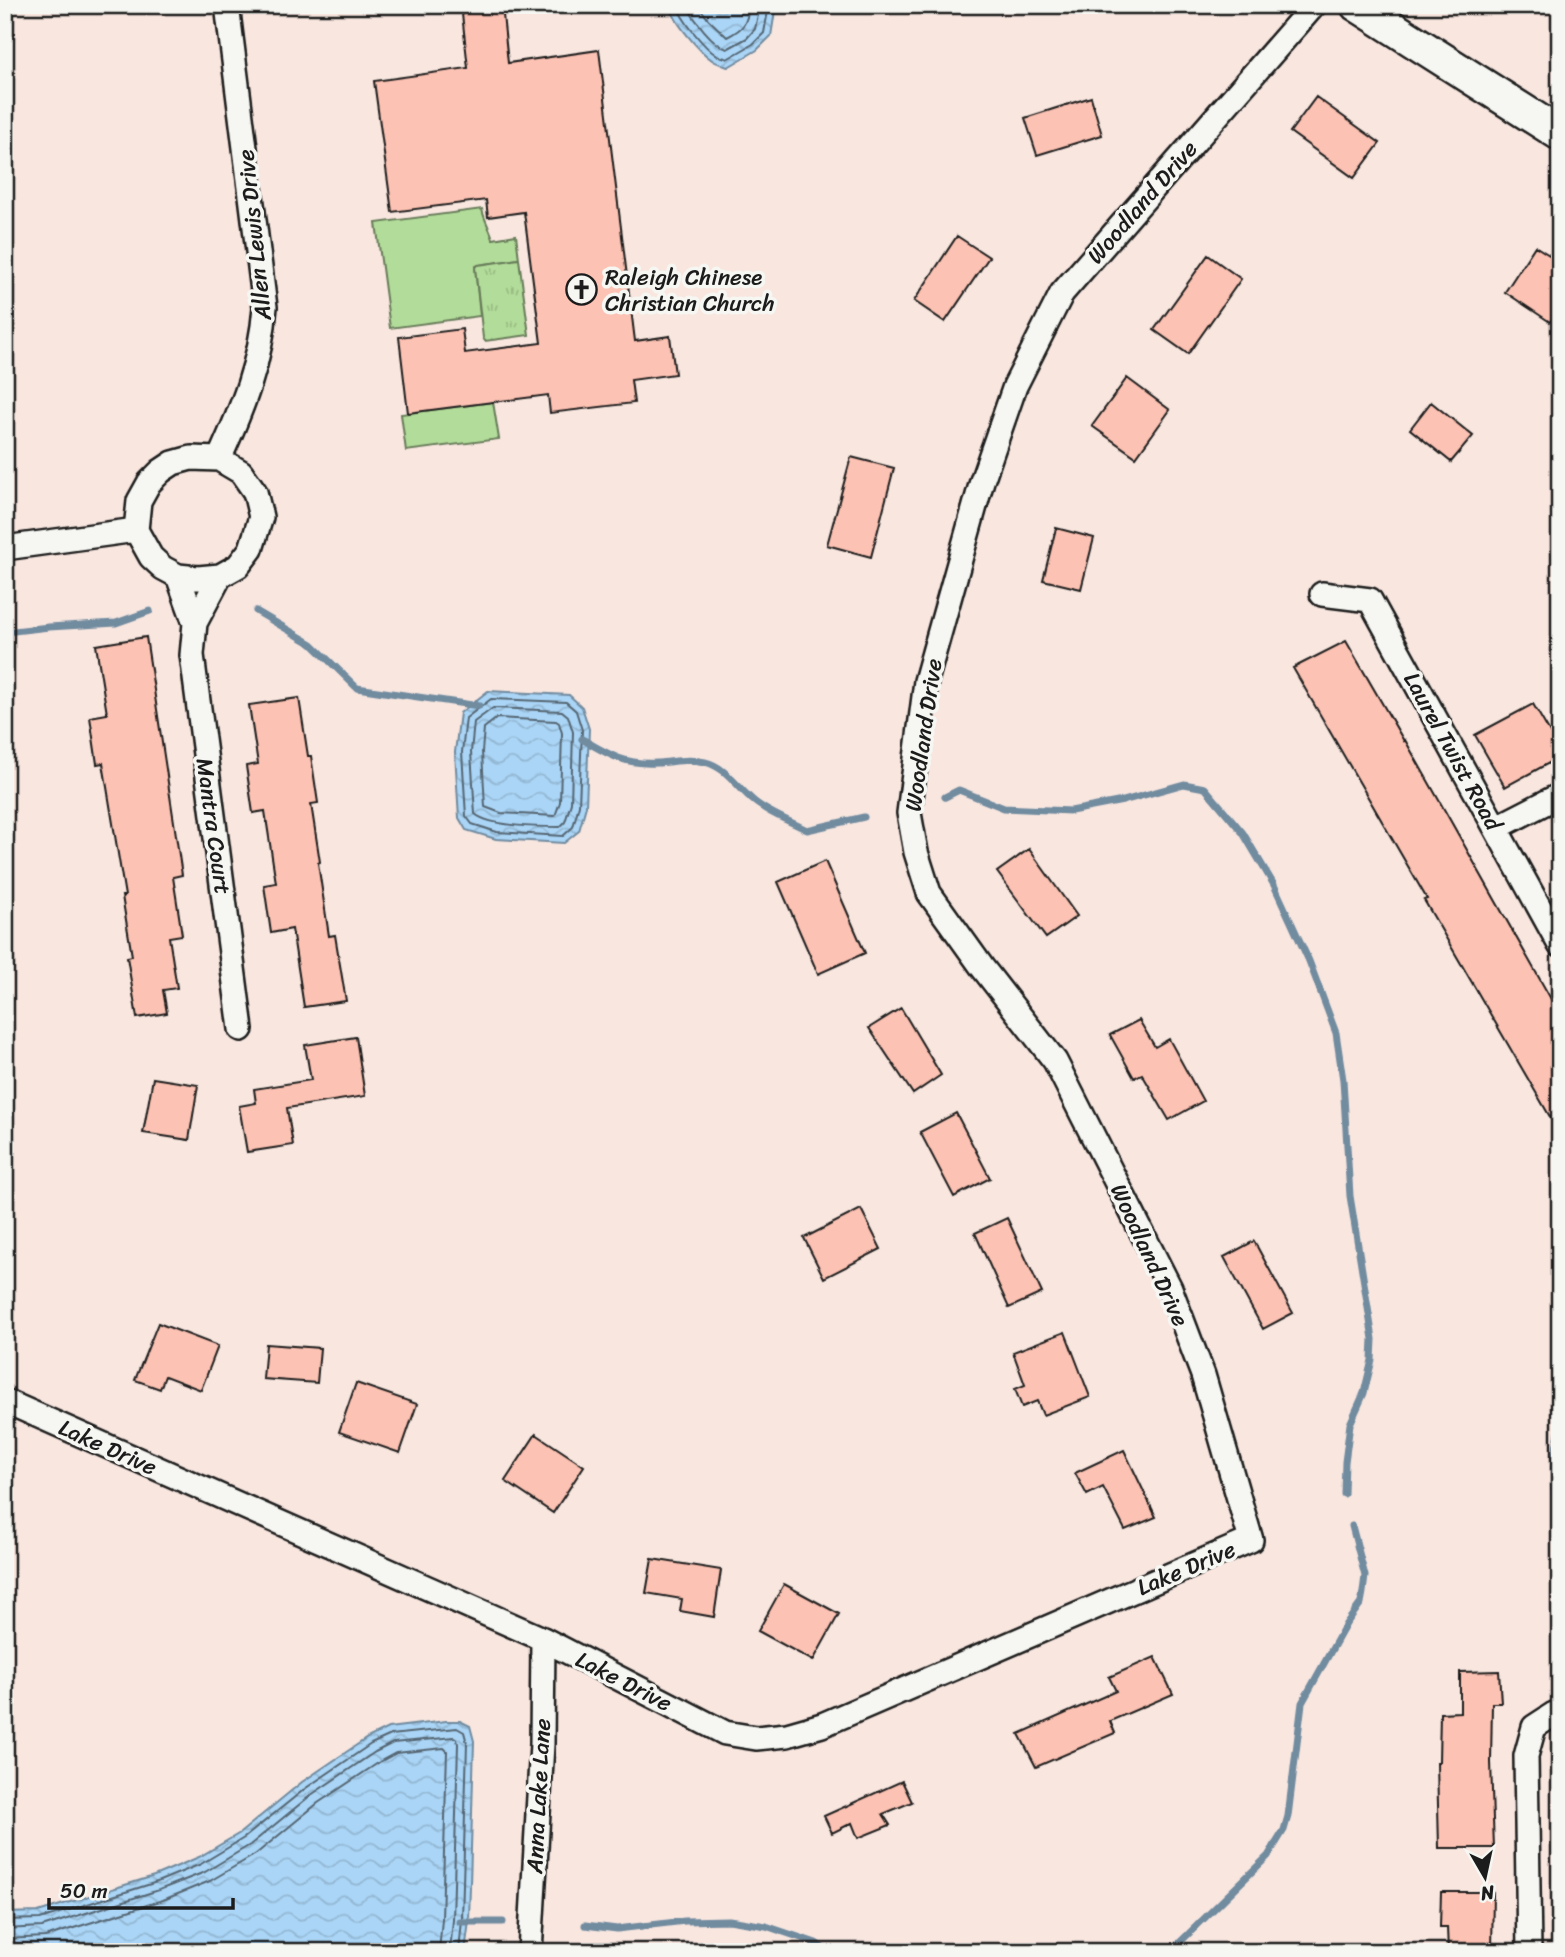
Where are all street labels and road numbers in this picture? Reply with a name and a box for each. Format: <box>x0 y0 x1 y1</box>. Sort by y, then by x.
street label: Woodland Drive <box>1076 131 1208 274</box>
street label: Allen Lewis Drive <box>225 147 284 324</box>
street label: Woodland Drive <box>892 656 955 814</box>
street label: Laurel Twist Road <box>1392 664 1514 840</box>
street label: Mantra Court <box>184 755 243 897</box>
street label: Woodland Drive <box>1098 1177 1201 1334</box>
street label: Lake Drive <box>52 1408 164 1487</box>
street label: Lake Drive <box>1130 1529 1242 1608</box>
street label: Lake Drive <box>568 1640 680 1723</box>
street label: Anna Lake Lane <box>514 1717 563 1876</box>

